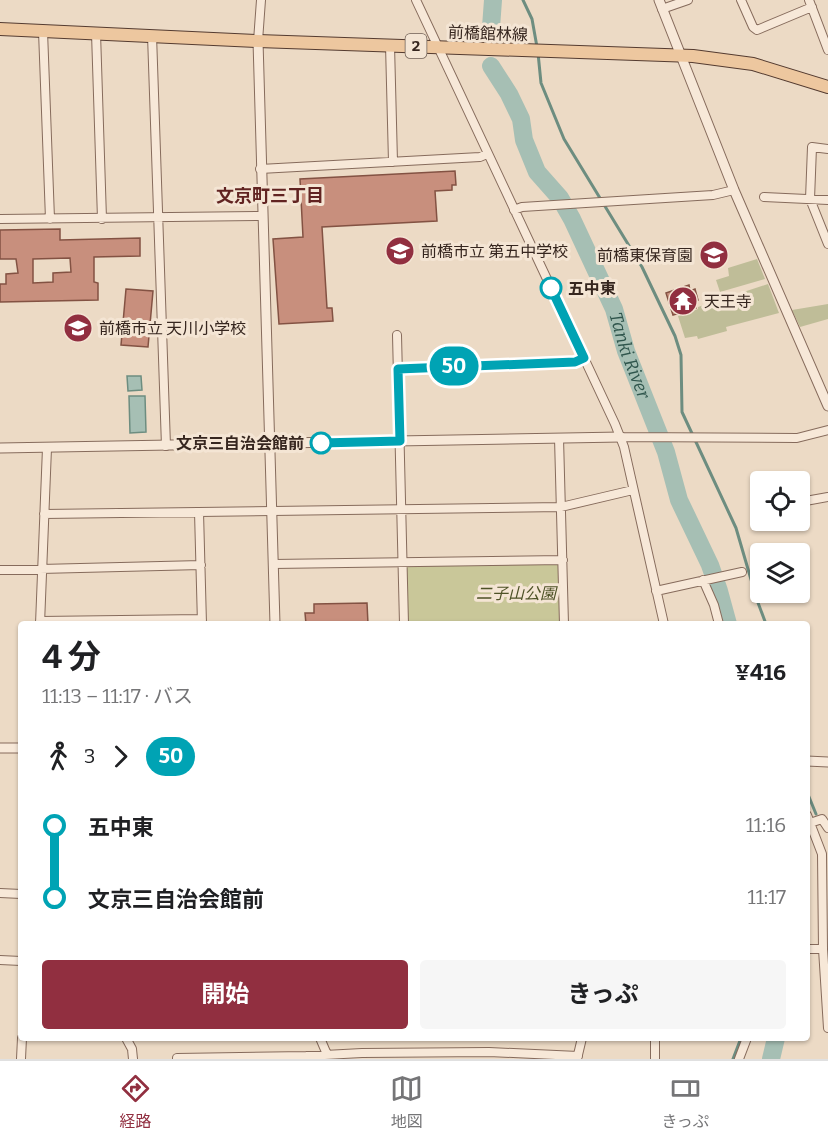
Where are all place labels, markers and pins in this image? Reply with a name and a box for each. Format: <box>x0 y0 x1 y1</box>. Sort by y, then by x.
school or university icon: 前橋市立 第五中学校 <box>384 235 416 267</box>
school or university icon: 前橋東保育園 <box>698 239 730 271</box>
place label: 前橋市立 第五中学校 <box>421 242 568 261</box>
place label: 前橋東保育園 <box>597 246 693 265</box>
marker: 五中東 <box>540 277 562 299</box>
place label: 五中東 <box>568 279 616 298</box>
temple icon: 天王寺 <box>667 285 699 317</box>
place label: 天王寺 <box>704 292 752 311</box>
school or university icon: 前橋市立 天川小学校 <box>62 312 94 344</box>
place label: 前橋市立 天川小学校 <box>99 319 246 338</box>
marker: 文京三自治会館前 <box>310 432 332 454</box>
place label: 文京三自治会館前 <box>176 434 304 453</box>

